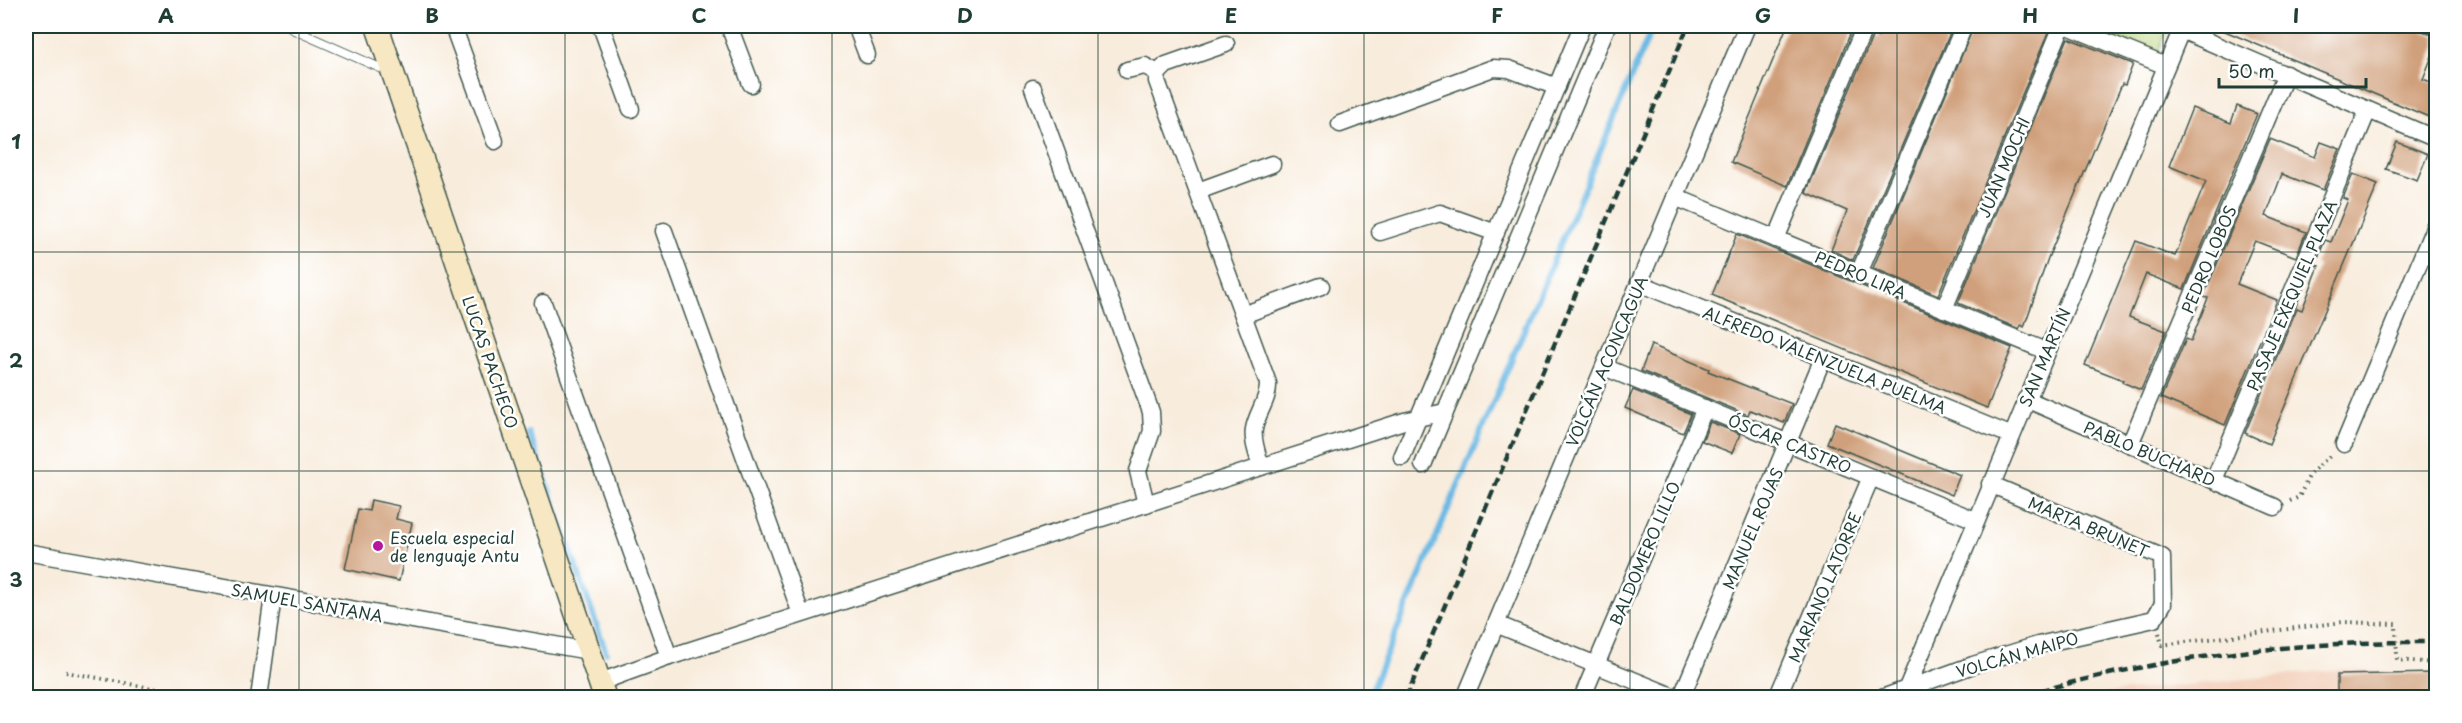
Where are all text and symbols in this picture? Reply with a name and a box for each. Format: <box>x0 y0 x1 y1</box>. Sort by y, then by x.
text: A <box>158 0 174 30</box>
text: B <box>425 0 439 30</box>
text: C <box>691 0 707 30</box>
text: D <box>957 0 973 30</box>
text: E <box>1225 0 1237 30</box>
text: F <box>1491 0 1503 30</box>
text: G <box>1755 0 1771 30</box>
text: H <box>2022 0 2038 30</box>
text: I <box>2293 0 2299 30</box>
scale bar <box>2219 51 2366 89</box>
text: 50 m <box>2228 57 2275 84</box>
street label: JUAN MOCHI <box>1971 113 2035 221</box>
text: 1 <box>11 126 21 156</box>
street label: PASAJE EXEQUIEL PLAZA <box>2240 196 2342 394</box>
street label: PEDRO LOBOS <box>2174 201 2242 317</box>
street label: PEDRO LIRA <box>1812 244 1910 304</box>
street label: VOLCÁN ACONCAGUA <box>1559 272 1653 450</box>
street label: LUCAS PACHECO <box>457 292 525 432</box>
street label: ALFREDO VALENZUELA PUELMA <box>1700 299 1950 419</box>
street label: SAN MARTÍN <box>2012 304 2076 410</box>
text: 2 <box>9 345 23 375</box>
street label: ÓSCAR CASTRO <box>1725 407 1855 479</box>
street label: PABLO BUCHARD <box>2080 414 2220 492</box>
street label: MANUEL ROJAS <box>1716 463 1788 593</box>
street label: BALDOMERO LILLO <box>1603 477 1685 629</box>
street label: MARTA BRUNET <box>2025 490 2153 562</box>
street label: MARIANO LATORRE <box>1781 508 1867 666</box>
place label: Escuela especial de lenguaje Antu <box>390 525 519 567</box>
marker: Escuela especial de lenguaje Antu <box>371 539 385 553</box>
text: 3 <box>9 564 23 594</box>
street label: SAMUEL SANTANA <box>229 577 385 627</box>
street label: VOLCÁN MAIPO <box>1953 625 2081 683</box>

